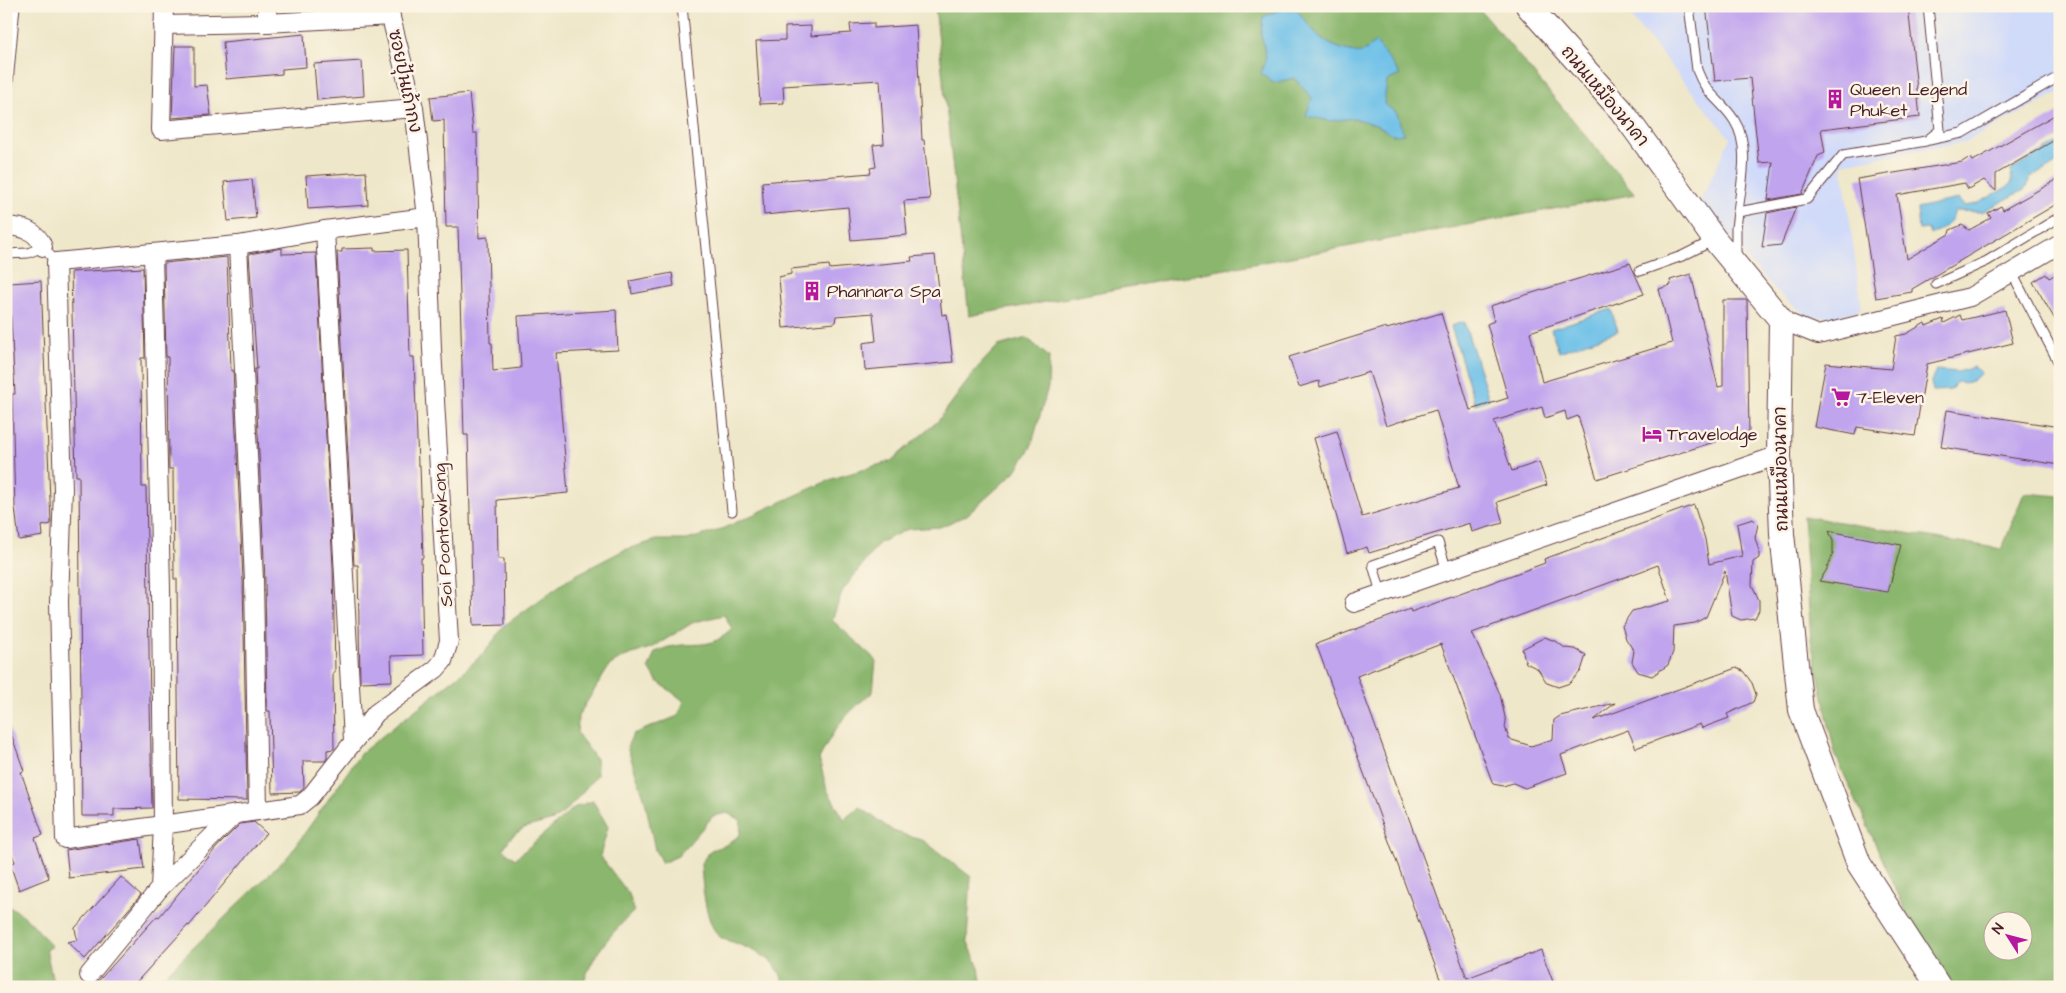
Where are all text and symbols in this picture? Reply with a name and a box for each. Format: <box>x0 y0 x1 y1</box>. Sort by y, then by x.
street label: ซอยปุ้นเถ้ากง <box>381 27 429 135</box>
street label: ถนนเหมืองนาคา <box>1555 40 1655 152</box>
place label: Queen Legend Phuket <box>1850 77 1967 123</box>
building icon: Queen Legend Phuket <box>1824 88 1846 110</box>
place label: Phannara Spa <box>827 279 941 304</box>
building icon: Phannara Spa <box>801 280 823 302</box>
place label: 7-Eleven <box>1856 385 1924 410</box>
supermarket icon: 7-Eleven <box>1830 386 1852 408</box>
street label: ถนนเหมืองนาคา <box>1767 406 1795 532</box>
place label: Travelodge <box>1667 422 1758 448</box>
hotel icon: Travelodge <box>1641 423 1663 445</box>
street label: Soi Poontowkong <box>427 463 460 607</box>
north arrow <box>1984 910 2034 960</box>
text: N <box>1988 919 2009 938</box>

